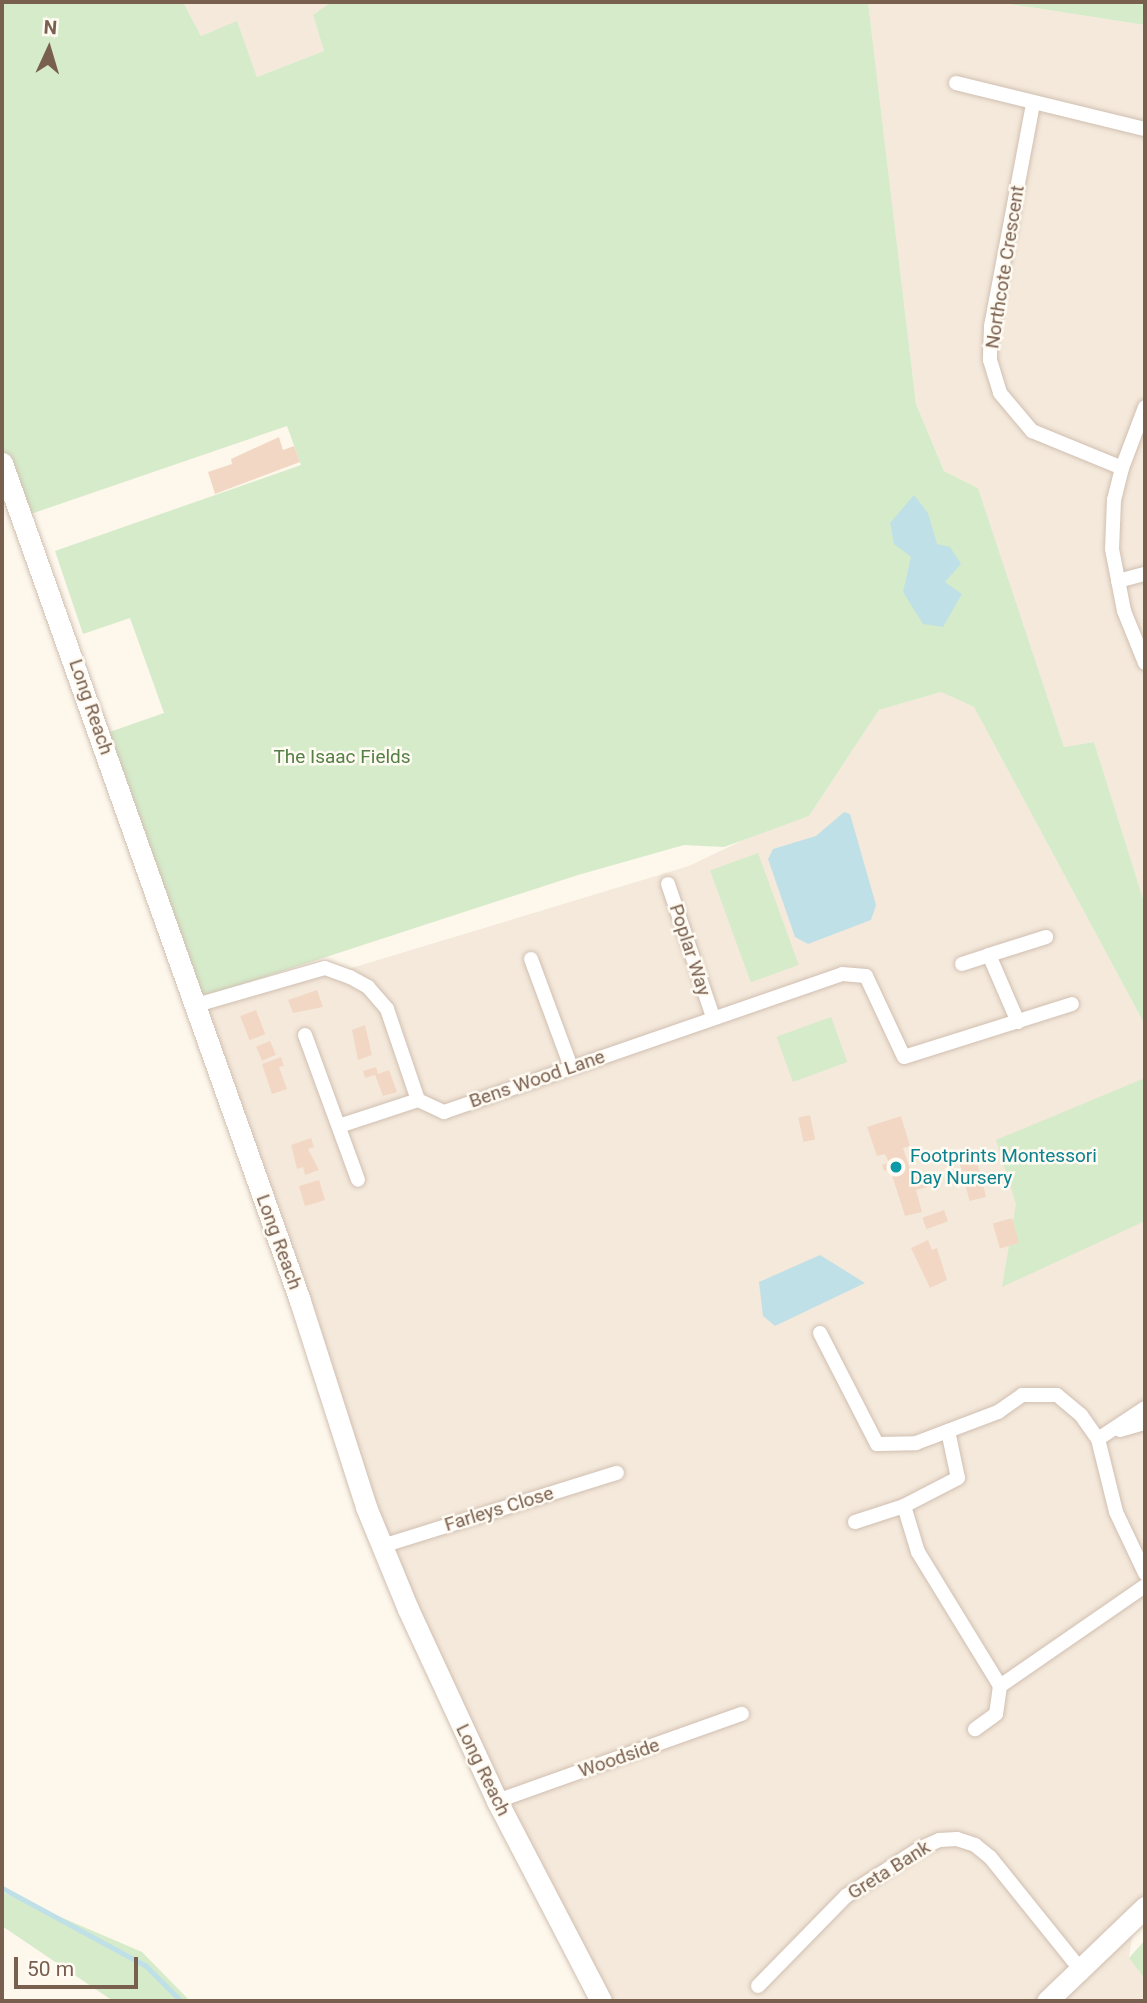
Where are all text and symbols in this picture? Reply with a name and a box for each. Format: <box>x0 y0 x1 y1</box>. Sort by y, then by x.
north arrow <box>14 14 84 84</box>
text: N <box>43 16 58 39</box>
street label: Northcote Crescent <box>981 184 1029 350</box>
street label: Long Reach <box>64 656 118 758</box>
park label: The Isaac Fields <box>273 746 411 768</box>
street label: Poplar Way <box>664 901 716 999</box>
street label: Bens Wood Lane <box>466 1045 608 1113</box>
place label: Footprints Montessori Day Nursery <box>910 1145 1097 1189</box>
marker: Footprints Montessori Day Nursery <box>888 1159 904 1175</box>
street label: Long Reach <box>251 1191 307 1293</box>
street label: Farleys Close <box>442 1482 556 1536</box>
street label: Long Reach <box>451 1720 515 1820</box>
street label: Woodside <box>575 1734 663 1782</box>
street label: Greta Bank <box>844 1836 934 1904</box>
scale bar <box>18 1944 142 1988</box>
text: 50 m <box>27 1957 74 1981</box>

